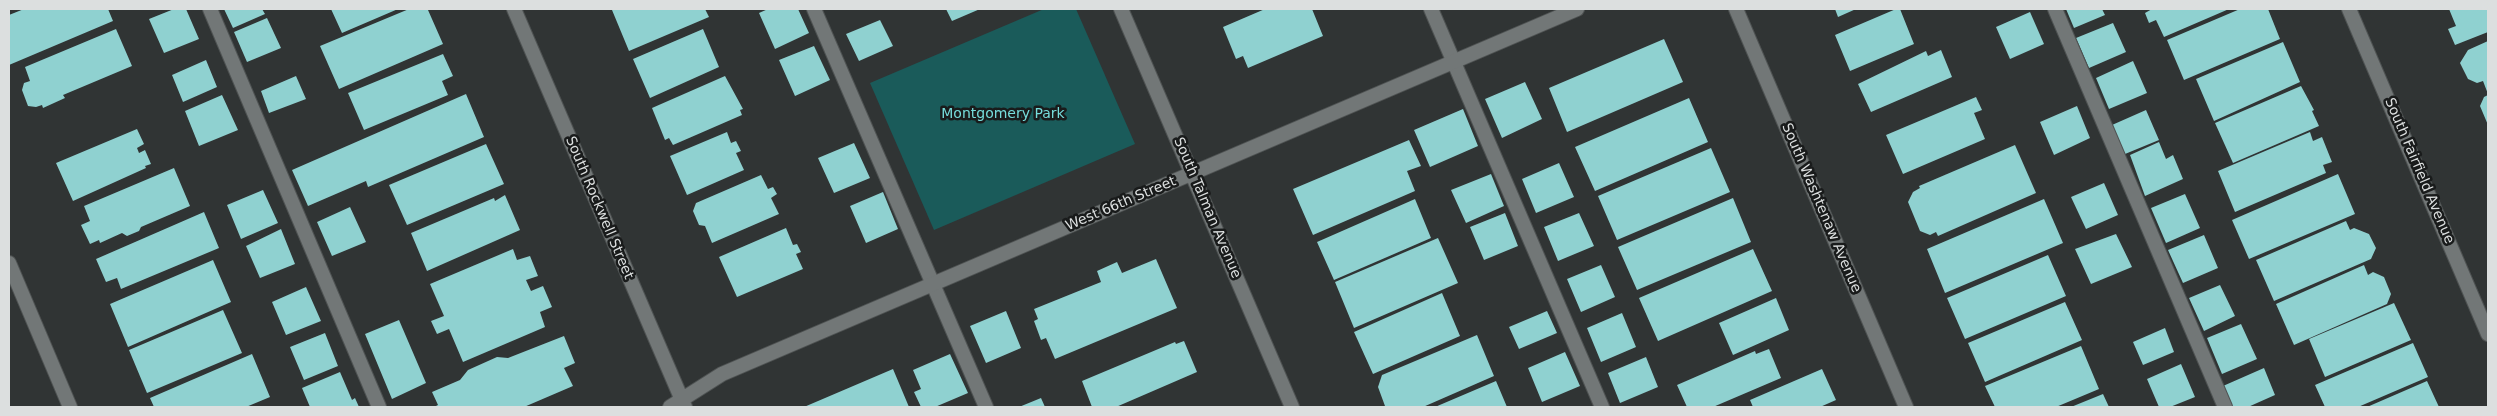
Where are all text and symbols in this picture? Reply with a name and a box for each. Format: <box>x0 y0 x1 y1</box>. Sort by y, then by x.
street label: South Fairfield Avenue <box>2381 96 2457 246</box>
park label: Montgomery Park <box>941 106 1065 122</box>
street label: South Washtenaw Avenue <box>1778 121 1864 295</box>
street label: South Rockwell Street <box>561 134 637 282</box>
street label: South Talman Avenue <box>1170 135 1244 281</box>
street label: West 66th Street <box>1063 173 1179 235</box>

